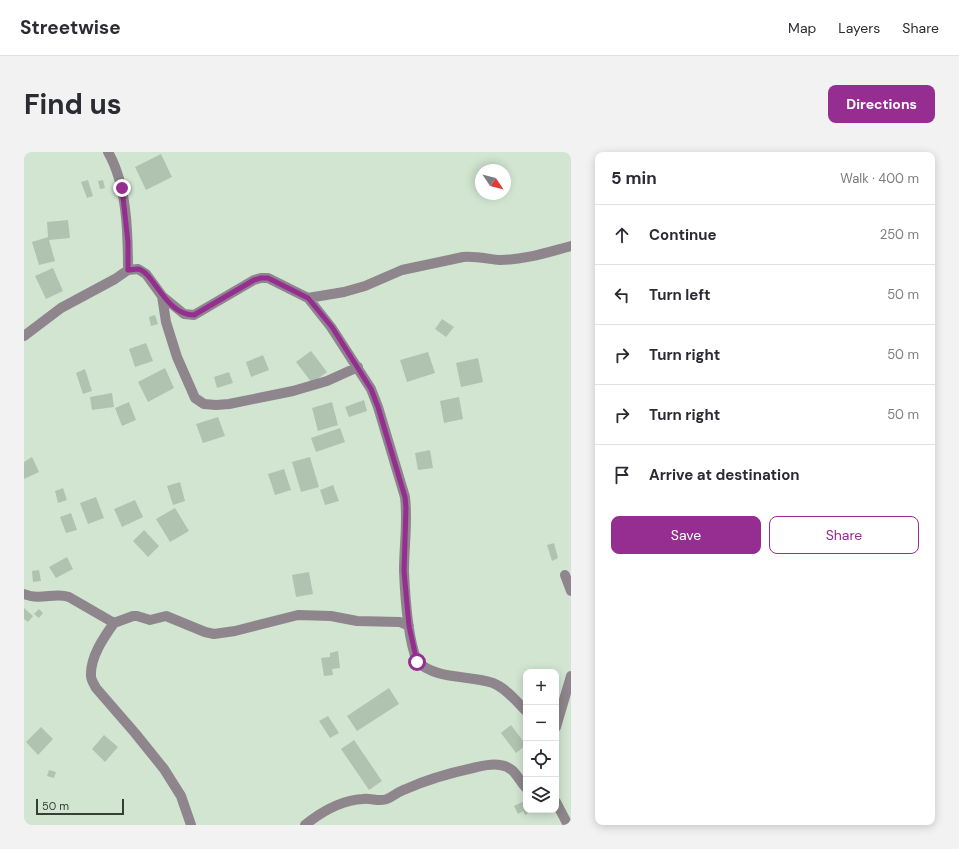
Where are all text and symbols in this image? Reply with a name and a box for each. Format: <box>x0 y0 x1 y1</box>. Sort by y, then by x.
text: Streetwise <box>20 15 121 40</box>
text: Map <box>788 19 816 37</box>
text: Layers <box>838 19 880 37</box>
text: Share <box>902 19 939 37</box>
button: Directions <box>828 85 935 123</box>
text: Find us <box>24 86 122 123</box>
north arrow <box>475 164 511 200</box>
text: 5 min <box>611 167 657 189</box>
text: Walk · 400 m <box>840 170 919 187</box>
route end <box>113 179 131 197</box>
icon: ahead <box>611 224 633 246</box>
text: Continue <box>649 225 717 245</box>
text: 250 m <box>880 226 919 243</box>
icon: left <box>611 284 633 306</box>
text: Turn left <box>649 285 710 305</box>
text: 50 m <box>887 286 919 303</box>
icon: right <box>611 344 633 366</box>
text: Turn right <box>649 345 720 365</box>
text: 50 m <box>887 346 919 363</box>
icon: right <box>611 404 633 426</box>
text: Turn right <box>649 405 720 425</box>
text: 50 m <box>887 406 919 423</box>
icon: arrive <box>611 464 633 486</box>
text: Arrive at destination <box>649 465 800 485</box>
button: Save <box>611 516 761 554</box>
button: Share <box>769 516 919 554</box>
route start <box>408 653 426 671</box>
map controls <box>523 669 559 813</box>
button: + <box>523 669 559 705</box>
button: − <box>523 705 559 741</box>
button: locate <box>523 741 559 777</box>
button: layers <box>523 777 559 813</box>
scale bar <box>36 797 124 816</box>
text: 50 m <box>42 799 69 813</box>

